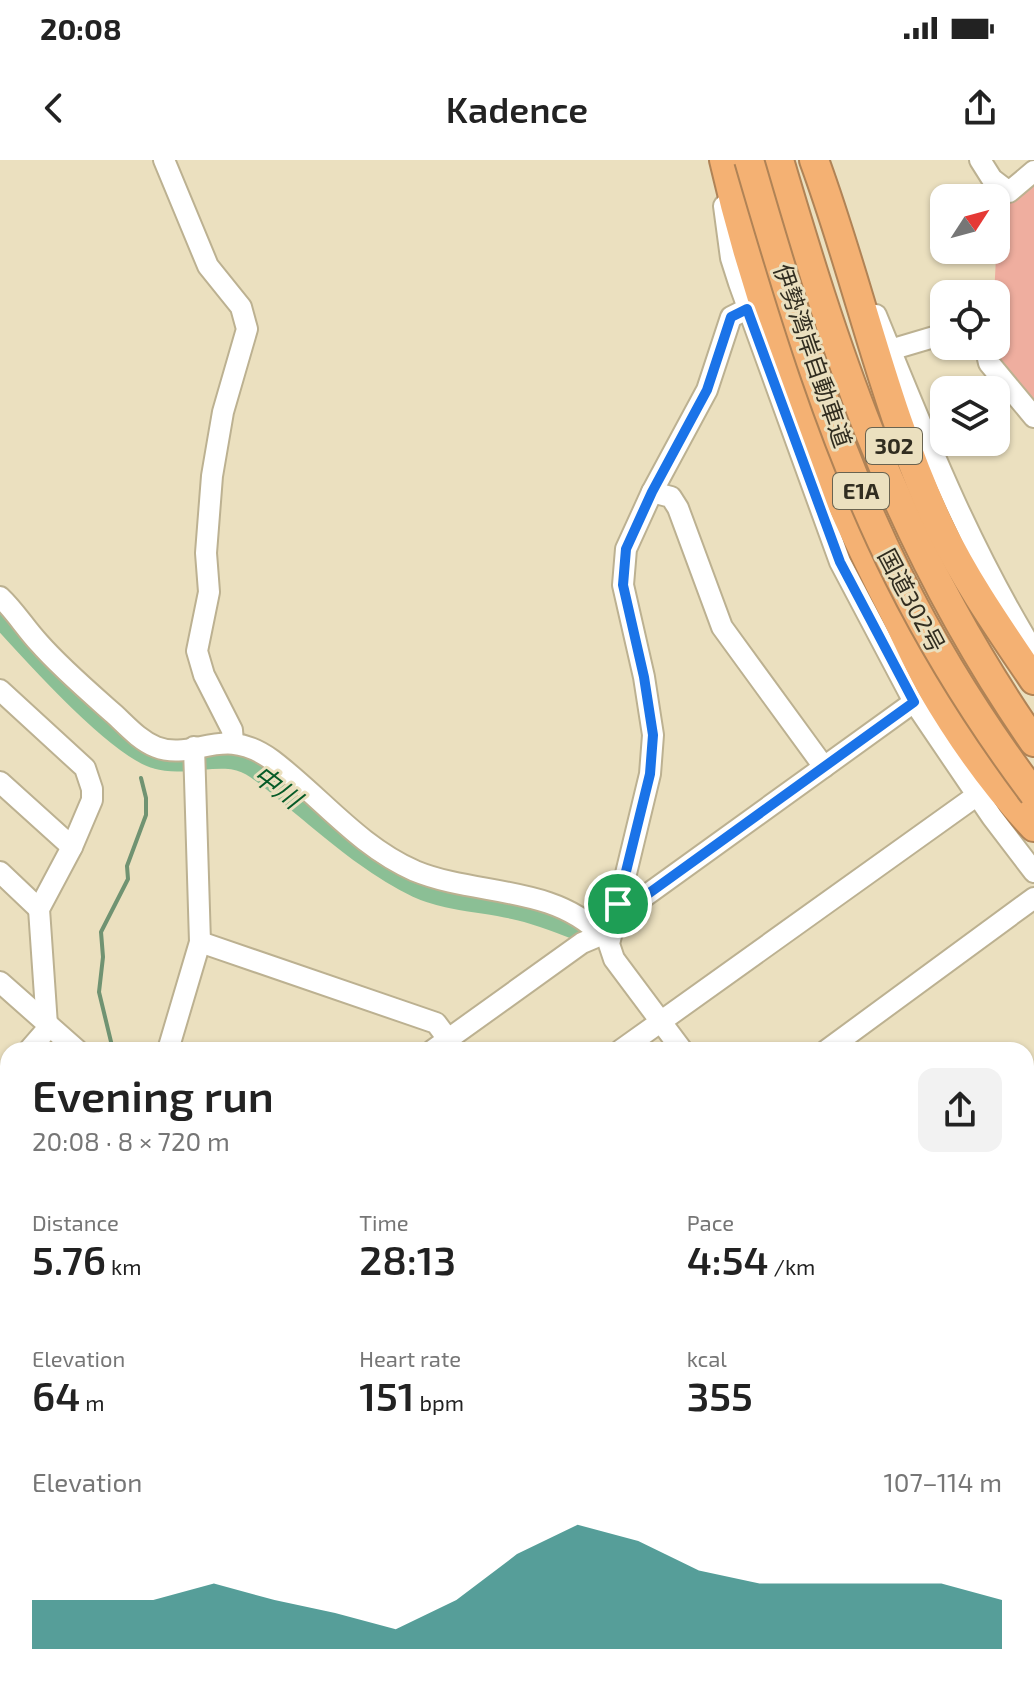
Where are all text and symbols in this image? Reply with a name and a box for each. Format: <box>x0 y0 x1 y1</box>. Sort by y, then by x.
text: 20:08 <box>40 10 122 46</box>
icon: back <box>32 86 76 130</box>
icon: share <box>958 86 1002 130</box>
text: Kadence <box>446 87 588 130</box>
north arrow <box>930 184 1010 264</box>
map controls <box>930 184 1010 456</box>
street label: 伊勢湾岸自動車道 <box>768 260 858 451</box>
button: locate <box>930 280 1010 360</box>
button: layers <box>930 376 1010 456</box>
road number: 302 <box>866 428 922 464</box>
road number: E1A <box>833 473 889 509</box>
street label: 国道302号 <box>873 543 952 657</box>
water label: 中川 <box>248 758 310 816</box>
pin <box>584 870 652 938</box>
icon: arrive <box>596 882 640 926</box>
text: Evening run <box>32 1068 274 1121</box>
button: share <box>918 1068 1002 1152</box>
text: 20:08 · 8 × 720 m <box>32 1125 230 1156</box>
text: Distance <box>32 1209 119 1235</box>
text: Time <box>359 1209 409 1235</box>
text: Pace <box>687 1209 734 1235</box>
text: 5.76 <box>32 1235 106 1283</box>
text: 28:13 <box>359 1235 456 1283</box>
text: 4:54 <box>687 1235 769 1283</box>
text: km <box>106 1253 141 1279</box>
text: /km <box>769 1253 815 1279</box>
text: Elevation <box>32 1345 125 1371</box>
text: Heart rate <box>359 1345 461 1371</box>
text: kcal <box>687 1345 727 1371</box>
text: 64 <box>32 1371 80 1419</box>
text: 151 <box>359 1371 415 1419</box>
text: 355 <box>687 1371 753 1419</box>
text: m <box>80 1389 105 1415</box>
text: bpm <box>415 1389 464 1415</box>
text: Elevation <box>32 1466 142 1497</box>
text: 107–114 m <box>883 1466 1002 1497</box>

